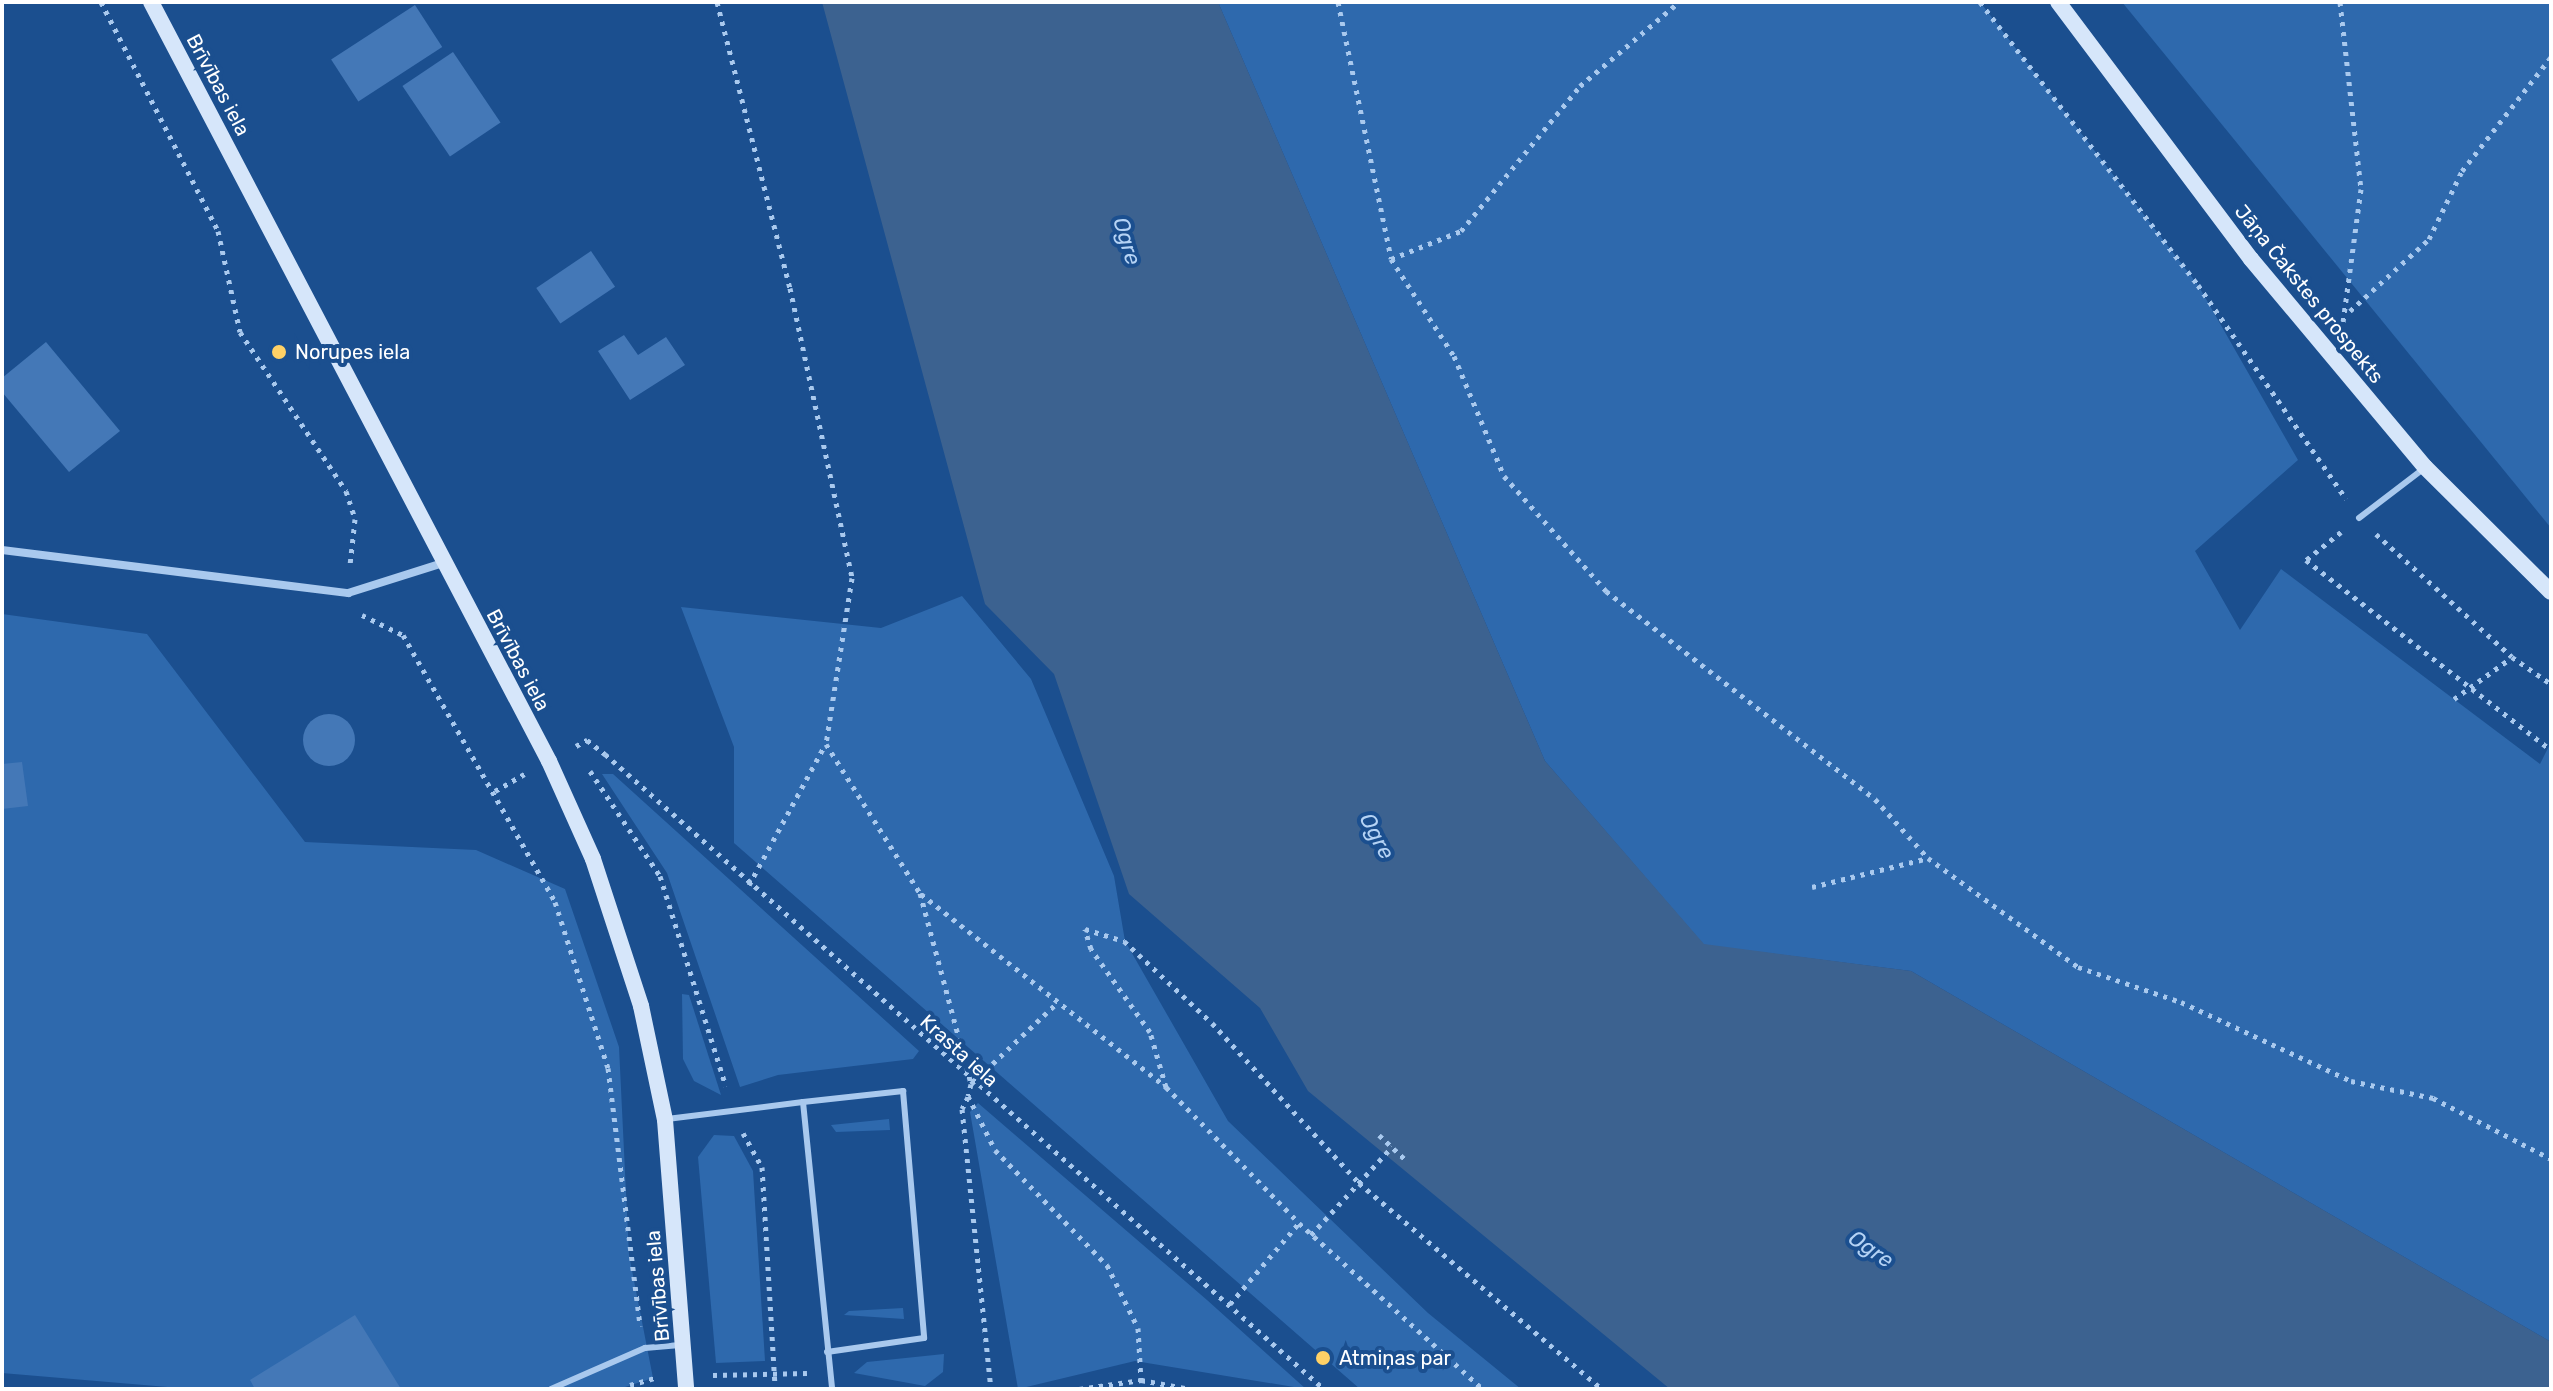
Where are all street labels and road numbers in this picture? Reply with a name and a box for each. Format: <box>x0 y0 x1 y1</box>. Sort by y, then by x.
street label: Brīvības iela <box>181 30 255 140</box>
street label: Jāņa Čakstes prospekts <box>2230 200 2388 388</box>
street label: Brīvības iela <box>481 605 555 715</box>
street label: Krasta iela <box>915 1010 1003 1092</box>
street label: Brīvības iela <box>641 1229 675 1343</box>

